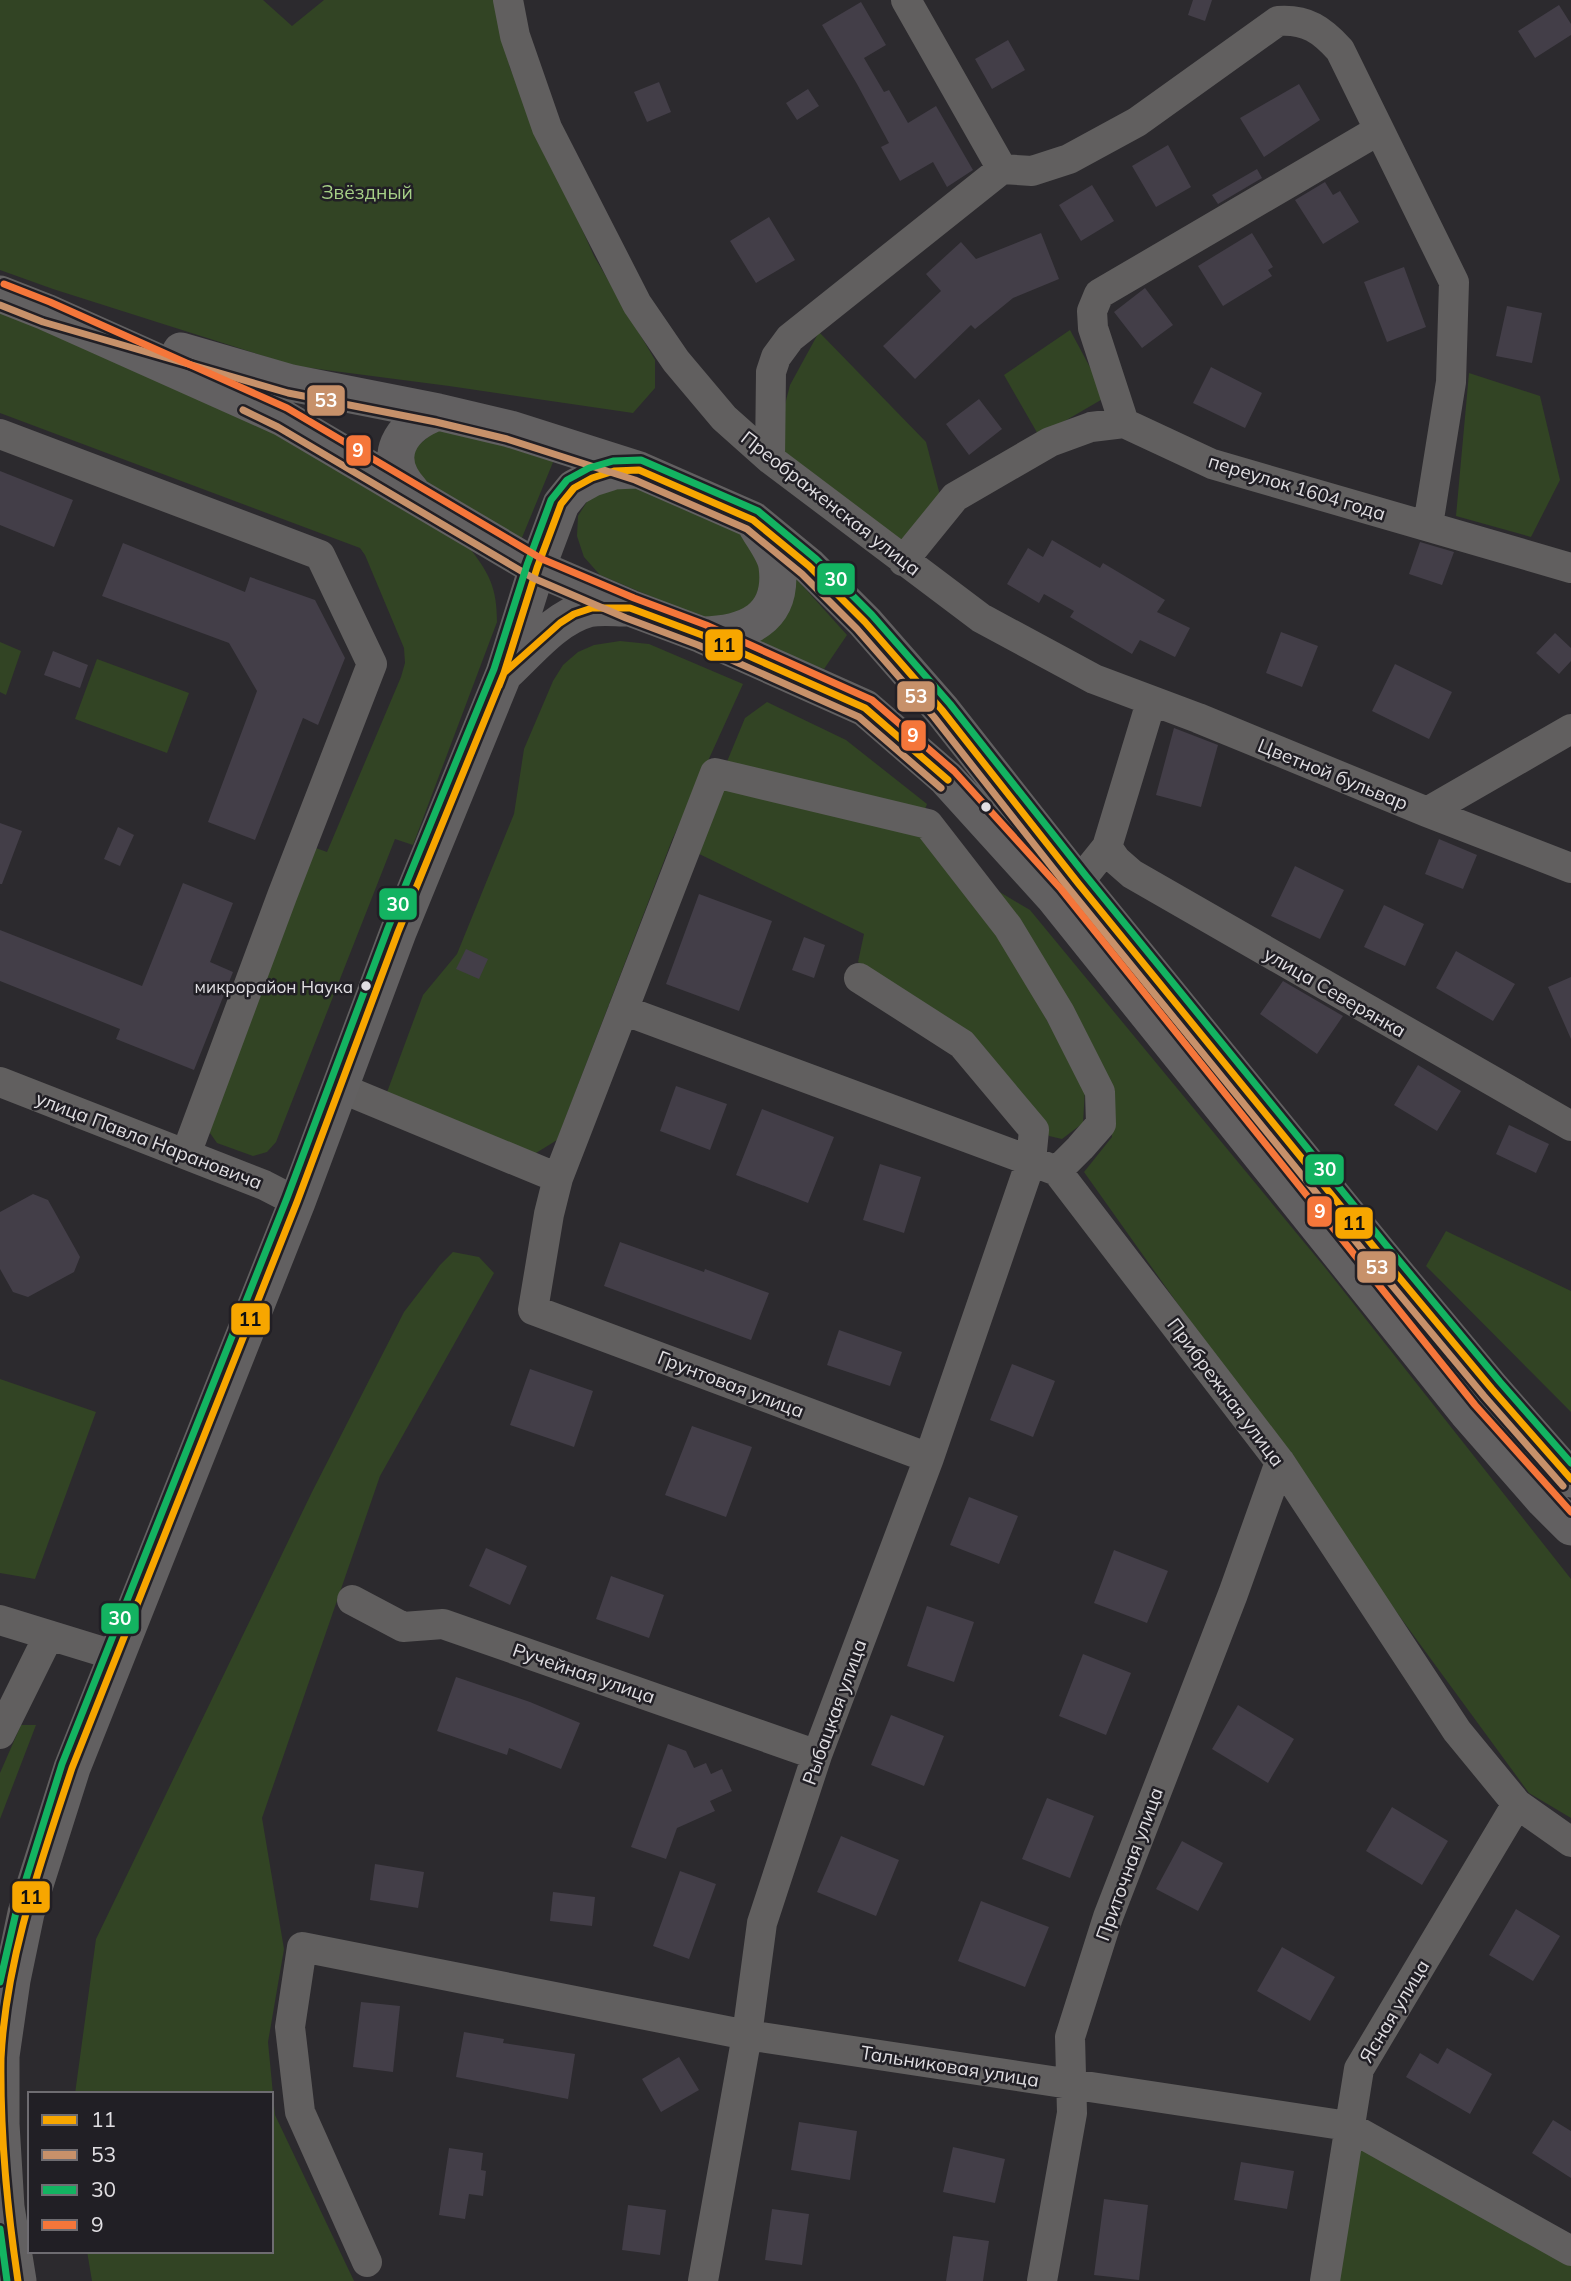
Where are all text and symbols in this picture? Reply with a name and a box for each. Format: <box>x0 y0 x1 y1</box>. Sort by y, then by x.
park label: Звёздный <box>321 180 413 204</box>
line badge: 53 <box>306 384 346 417</box>
text: 53 <box>315 388 337 412</box>
street label: Преображенская улица <box>736 425 926 581</box>
line badge: 9 <box>345 434 372 467</box>
text: 9 <box>352 438 364 462</box>
street label: переулок 1604 года <box>1205 449 1389 525</box>
line badge: 30 <box>816 562 856 596</box>
text: 30 <box>825 567 847 591</box>
line badge: 11 <box>704 628 744 662</box>
text: 11 <box>713 633 735 657</box>
line badge: 53 <box>896 680 936 713</box>
text: 53 <box>905 684 927 708</box>
line badge: 9 <box>900 719 927 752</box>
text: 9 <box>907 723 919 747</box>
street label: Цветной бульвар <box>1254 733 1412 815</box>
unlabelled marker <box>979 800 993 814</box>
line badge: 30 <box>378 887 418 921</box>
text: 30 <box>387 892 409 916</box>
street label: улица Северянка <box>1260 942 1410 1042</box>
place label: микрорайон Наука <box>195 976 353 998</box>
marker: микрорайон Наука <box>359 979 373 993</box>
street label: улица Павла Нарановича <box>32 1086 266 1194</box>
line badge: 30 <box>1304 1153 1345 1186</box>
text: 30 <box>1314 1157 1336 1181</box>
line badge: 9 <box>1306 1195 1333 1228</box>
text: 9 <box>1314 1199 1326 1223</box>
line badge: 11 <box>1334 1206 1374 1240</box>
text: 11 <box>1343 1211 1365 1235</box>
line badge: 53 <box>1356 1250 1397 1284</box>
text: 53 <box>1366 1255 1388 1279</box>
line badge: 11 <box>230 1302 271 1336</box>
text: 11 <box>239 1307 261 1331</box>
street label: Прибрежная улица <box>1162 1313 1290 1471</box>
street label: Грунтовая улица <box>654 1345 808 1423</box>
line badge: 30 <box>100 1602 140 1635</box>
text: 30 <box>109 1606 131 1630</box>
street label: Рыбацкая улица <box>797 1636 871 1788</box>
street label: Ручейная улица <box>510 1637 658 1709</box>
street label: Приточная улица <box>1090 1784 1168 1944</box>
line badge: 11 <box>11 1880 51 1914</box>
text: 11 <box>20 1885 42 1909</box>
street label: Ясная улица <box>1354 1955 1434 2067</box>
street label: Тальниковая улица <box>859 2040 1041 2092</box>
legend <box>28 2092 273 2253</box>
text: 11 <box>91 2106 116 2132</box>
text: 53 <box>91 2141 116 2167</box>
text: 30 <box>91 2176 116 2202</box>
text: 9 <box>91 2211 104 2237</box>

